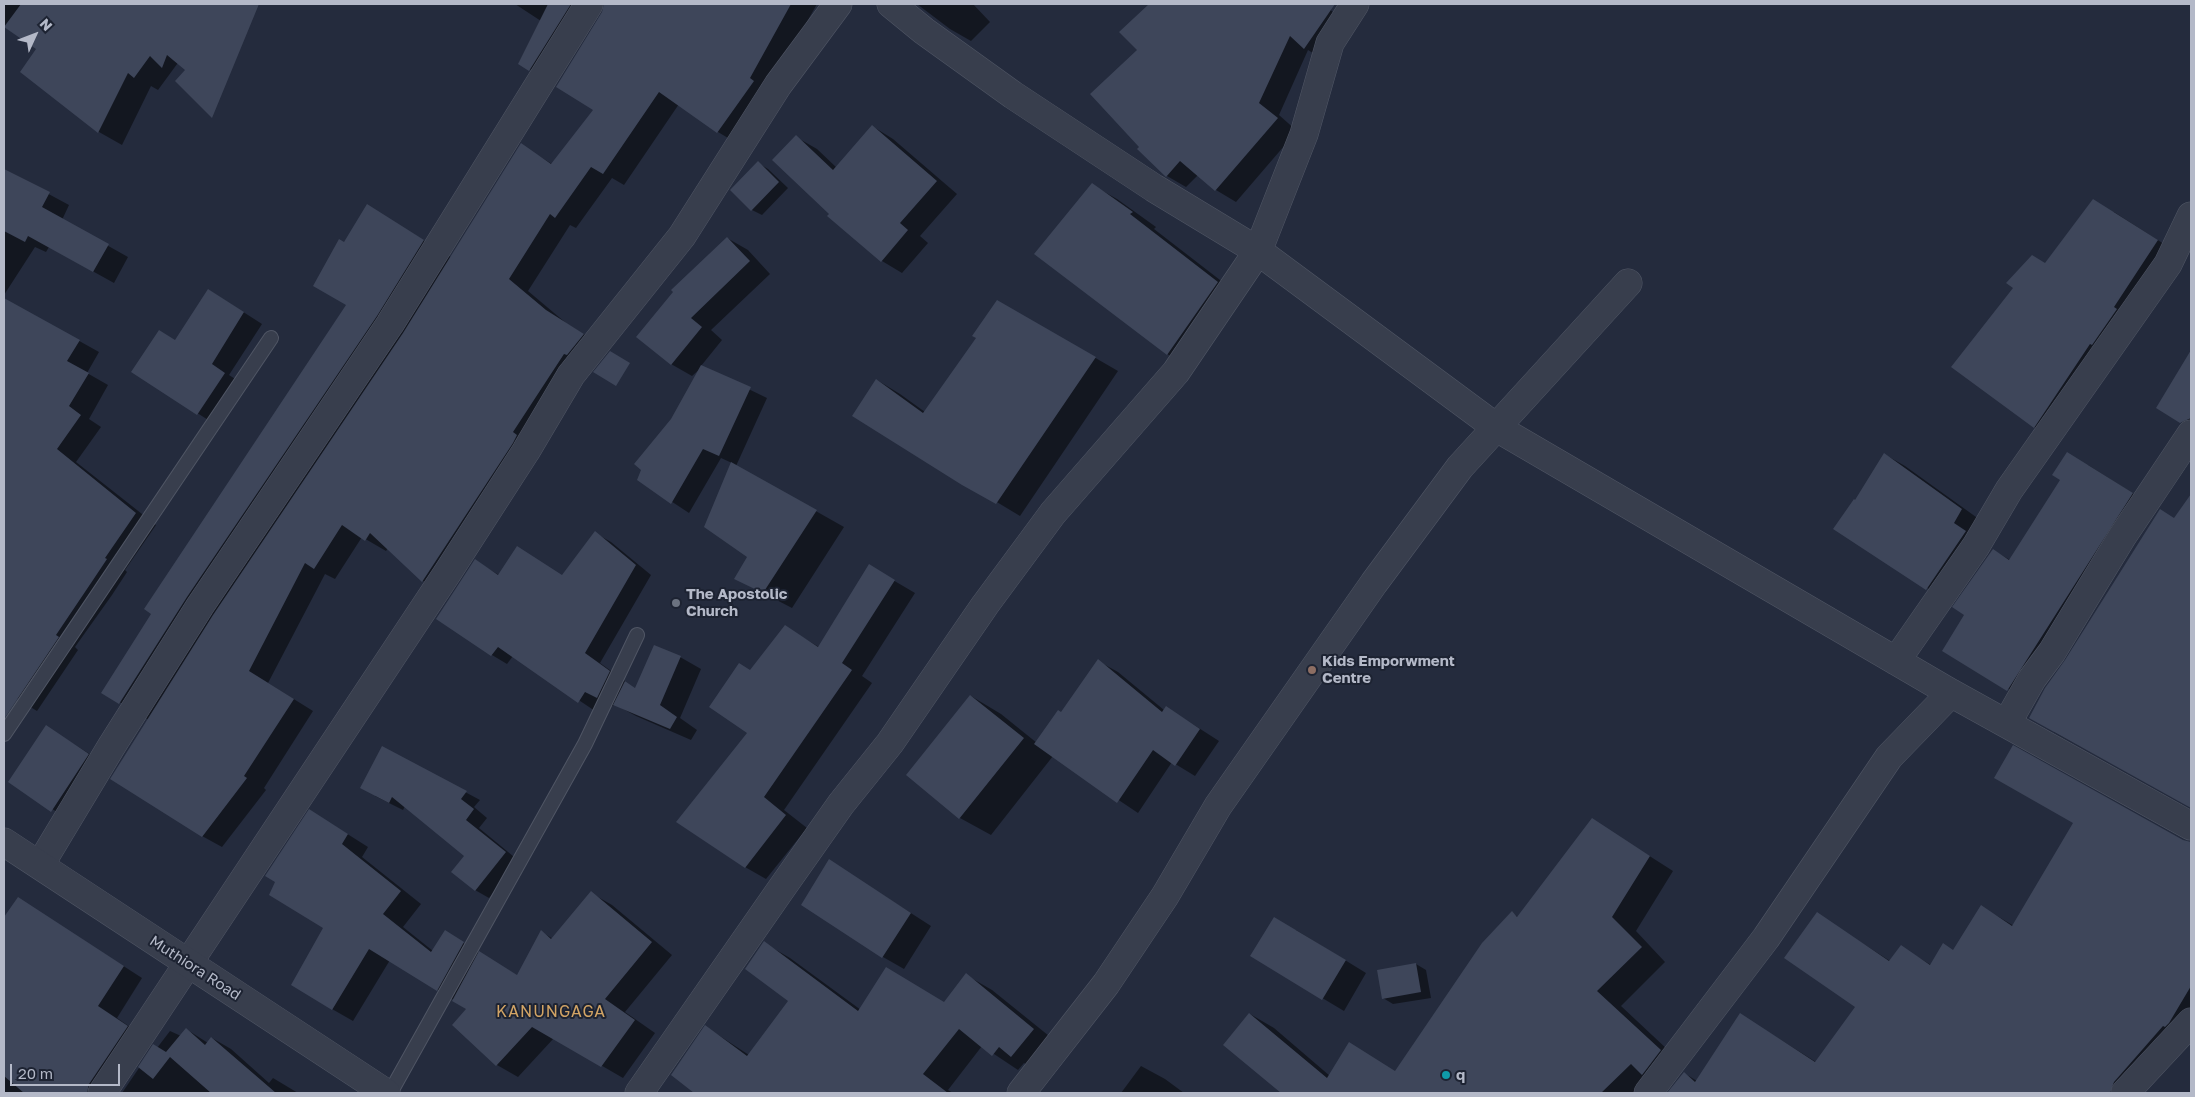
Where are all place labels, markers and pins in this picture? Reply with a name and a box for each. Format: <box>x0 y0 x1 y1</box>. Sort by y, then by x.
place label: The Apostolic Church <box>686 585 787 620</box>
marker: The Apostolic Church <box>670 597 682 609</box>
place label: Kids Emporwment Centre <box>1322 652 1455 687</box>
marker: Kids Emporwment Centre <box>1306 664 1318 676</box>
place label: q <box>1456 1066 1465 1084</box>
marker: q <box>1440 1069 1452 1081</box>

